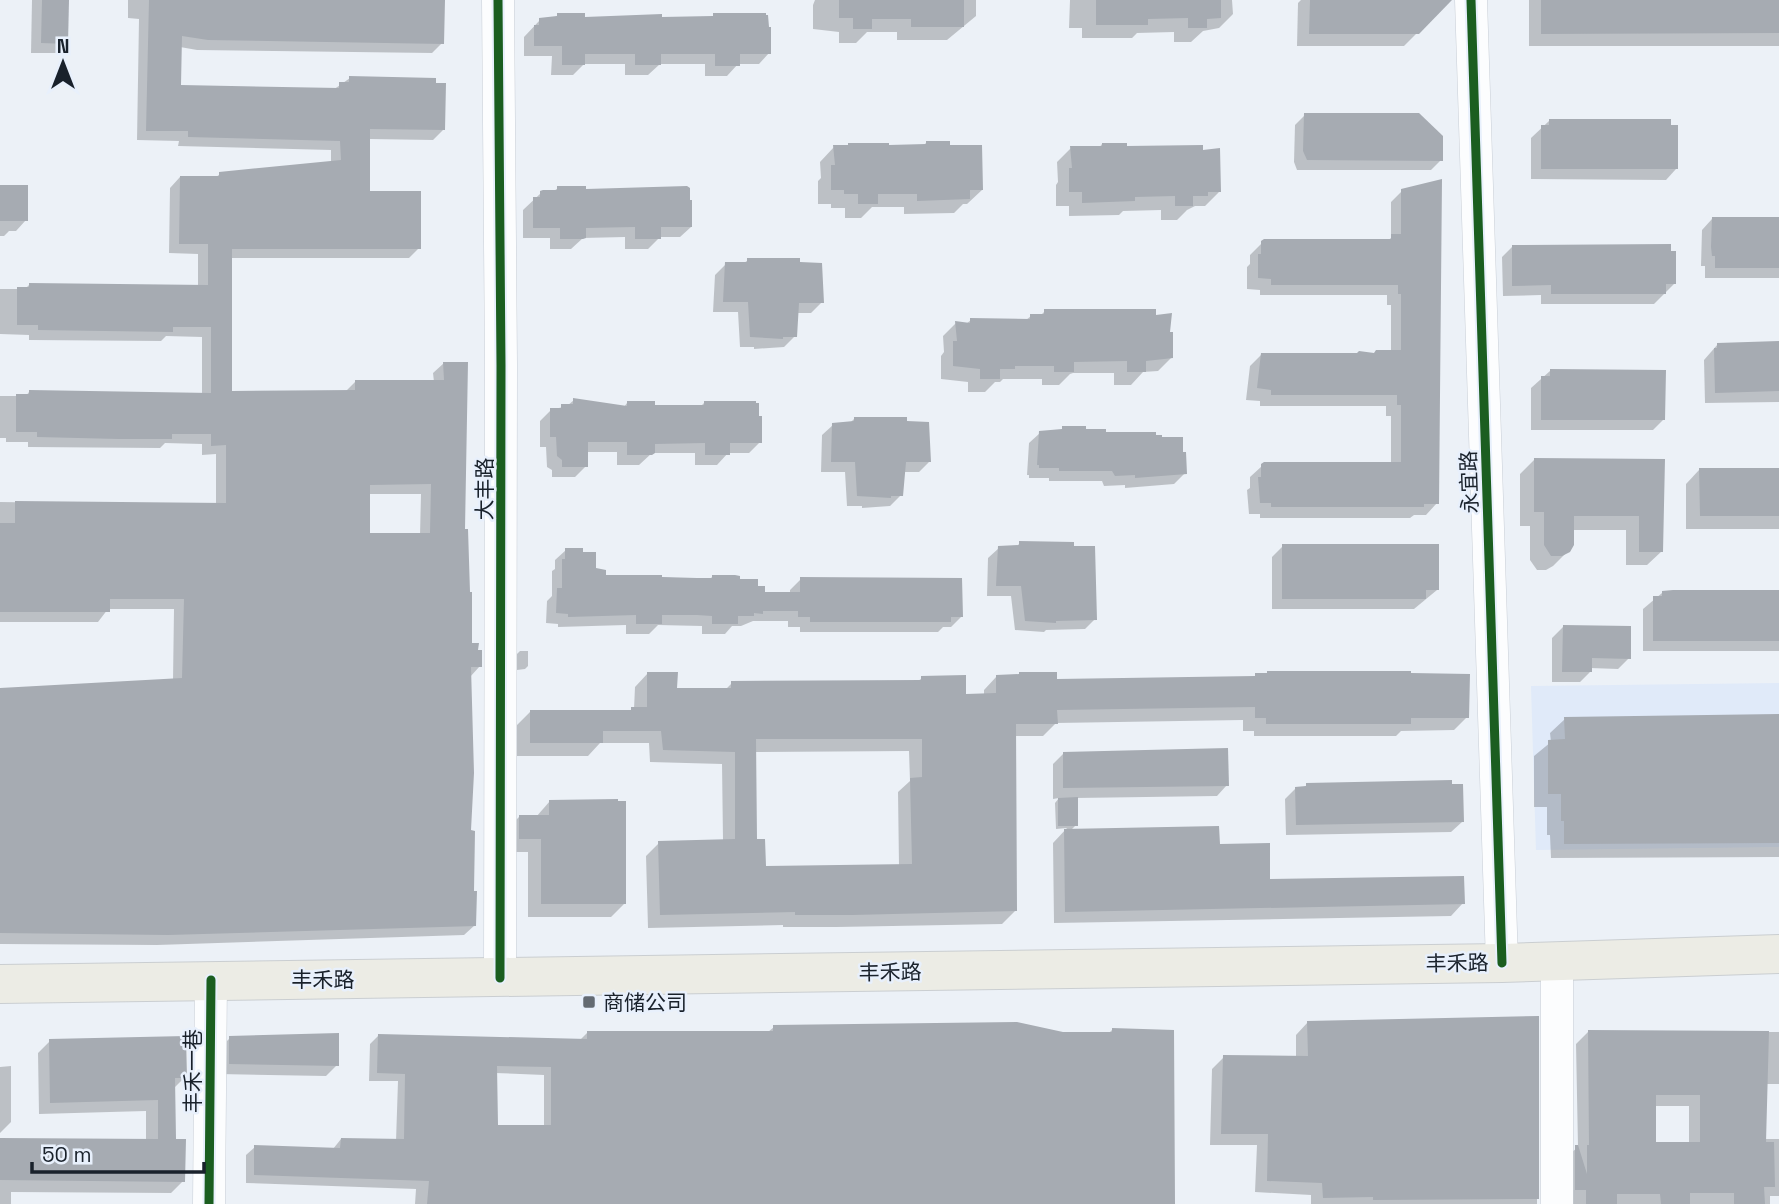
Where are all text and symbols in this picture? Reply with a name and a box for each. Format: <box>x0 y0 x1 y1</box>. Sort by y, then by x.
north arrow <box>28 28 98 98</box>
text: N <box>57 34 69 59</box>
street label: 永宜路 <box>1454 450 1484 514</box>
street label: 大丰路 <box>471 458 498 521</box>
street label: 丰禾路 <box>1425 949 1489 977</box>
street label: 丰禾路 <box>858 958 922 986</box>
street label: 丰禾路 <box>292 966 355 993</box>
place label: 商储公司 <box>603 989 687 1016</box>
marker: 商储公司 <box>581 994 597 1010</box>
street label: 丰禾一巷 <box>179 1029 206 1113</box>
scale bar <box>32 1130 203 1174</box>
text: 50 m <box>42 1141 92 1168</box>

